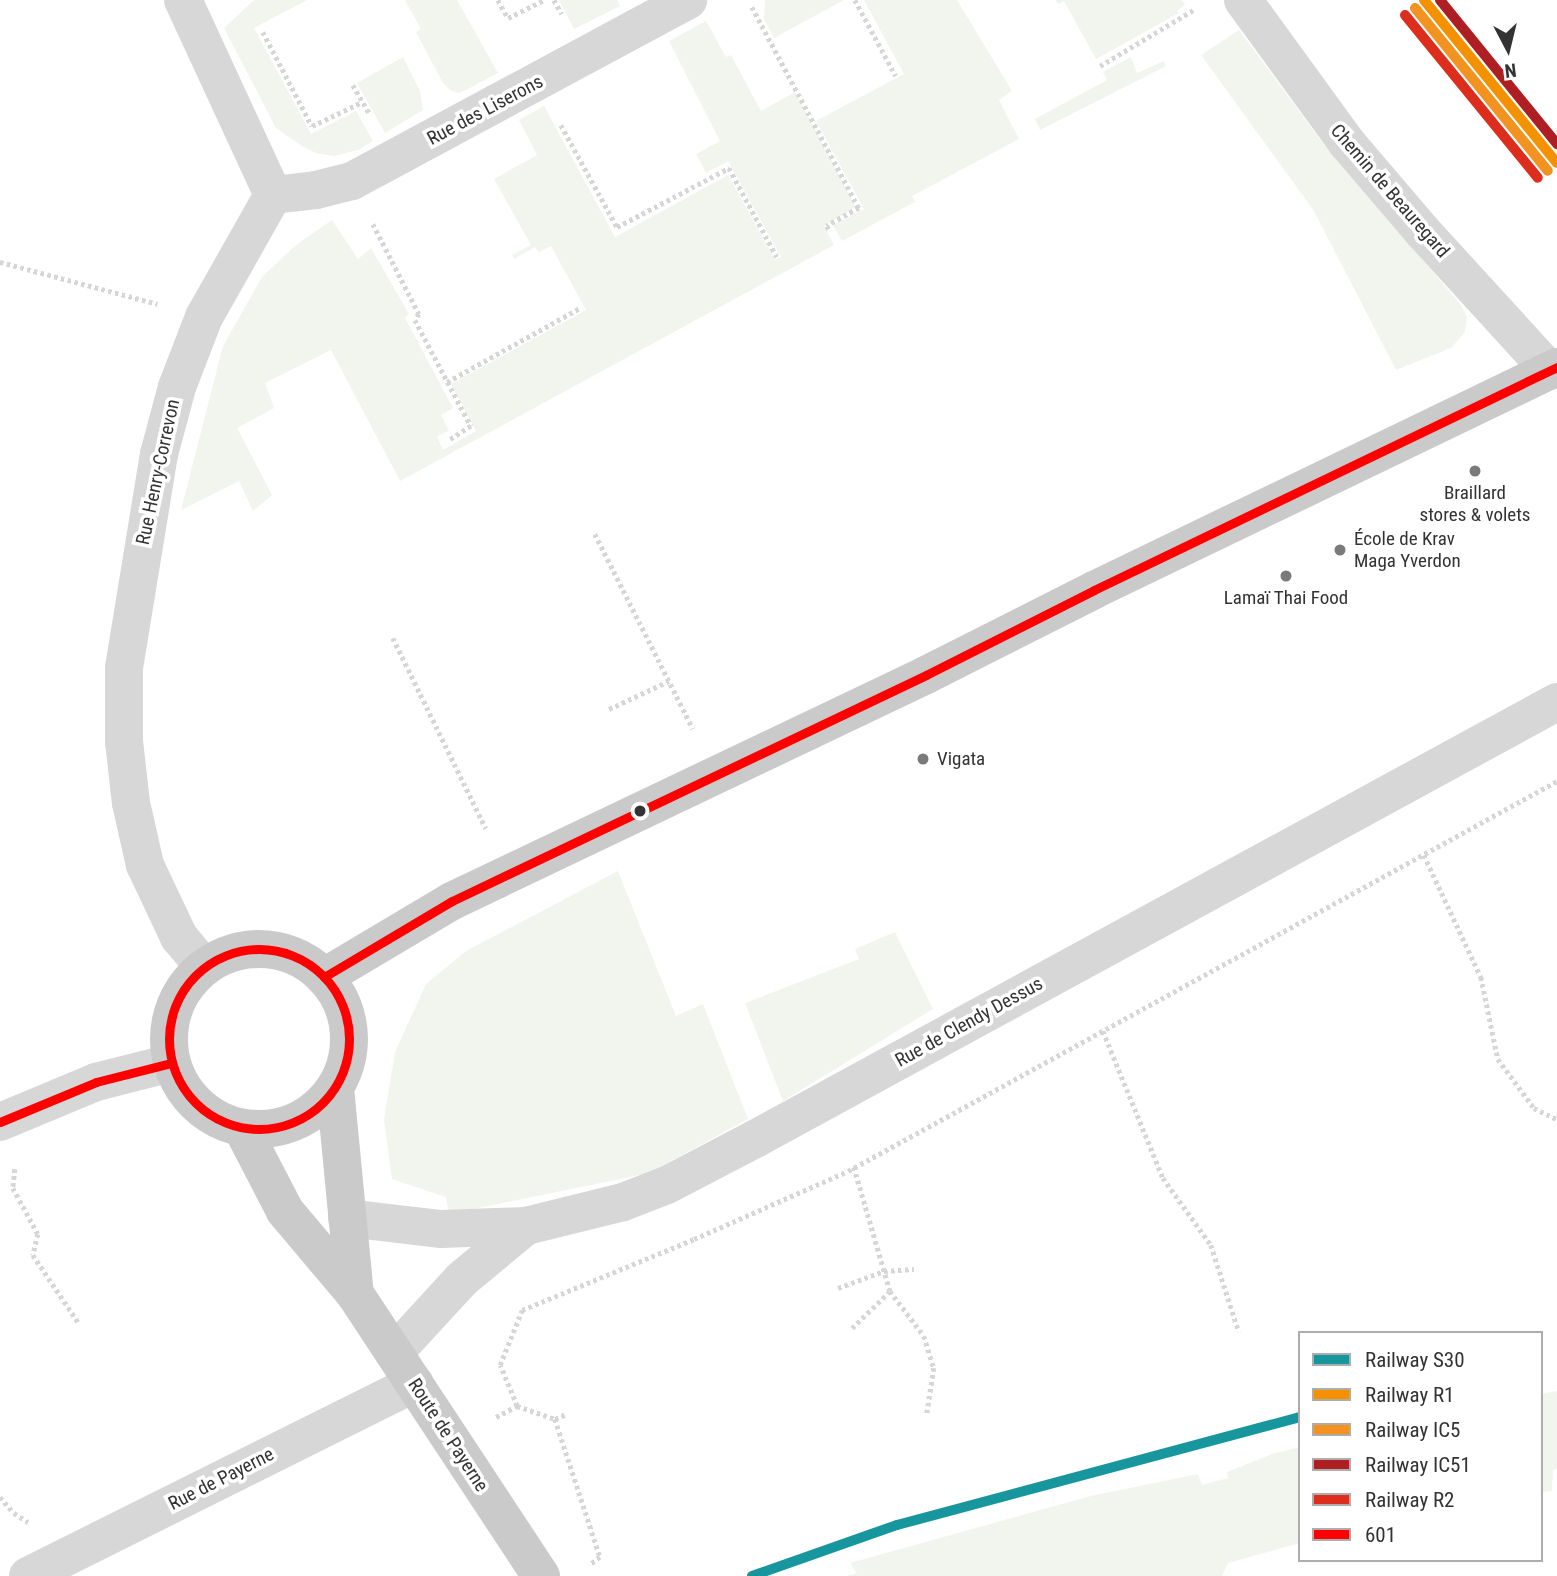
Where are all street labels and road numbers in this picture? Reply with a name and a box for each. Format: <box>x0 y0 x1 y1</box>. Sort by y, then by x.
street label: Rue des Liserons <box>423 70 547 150</box>
street label: Chemin de Beauregard <box>1326 120 1454 262</box>
street label: Rue Henry-Correvon <box>131 397 185 547</box>
street label: Rue de Clendy Dessus <box>891 972 1047 1072</box>
street label: Route de Payerne <box>403 1374 493 1496</box>
street label: Rue de Payerne <box>164 1443 278 1515</box>

